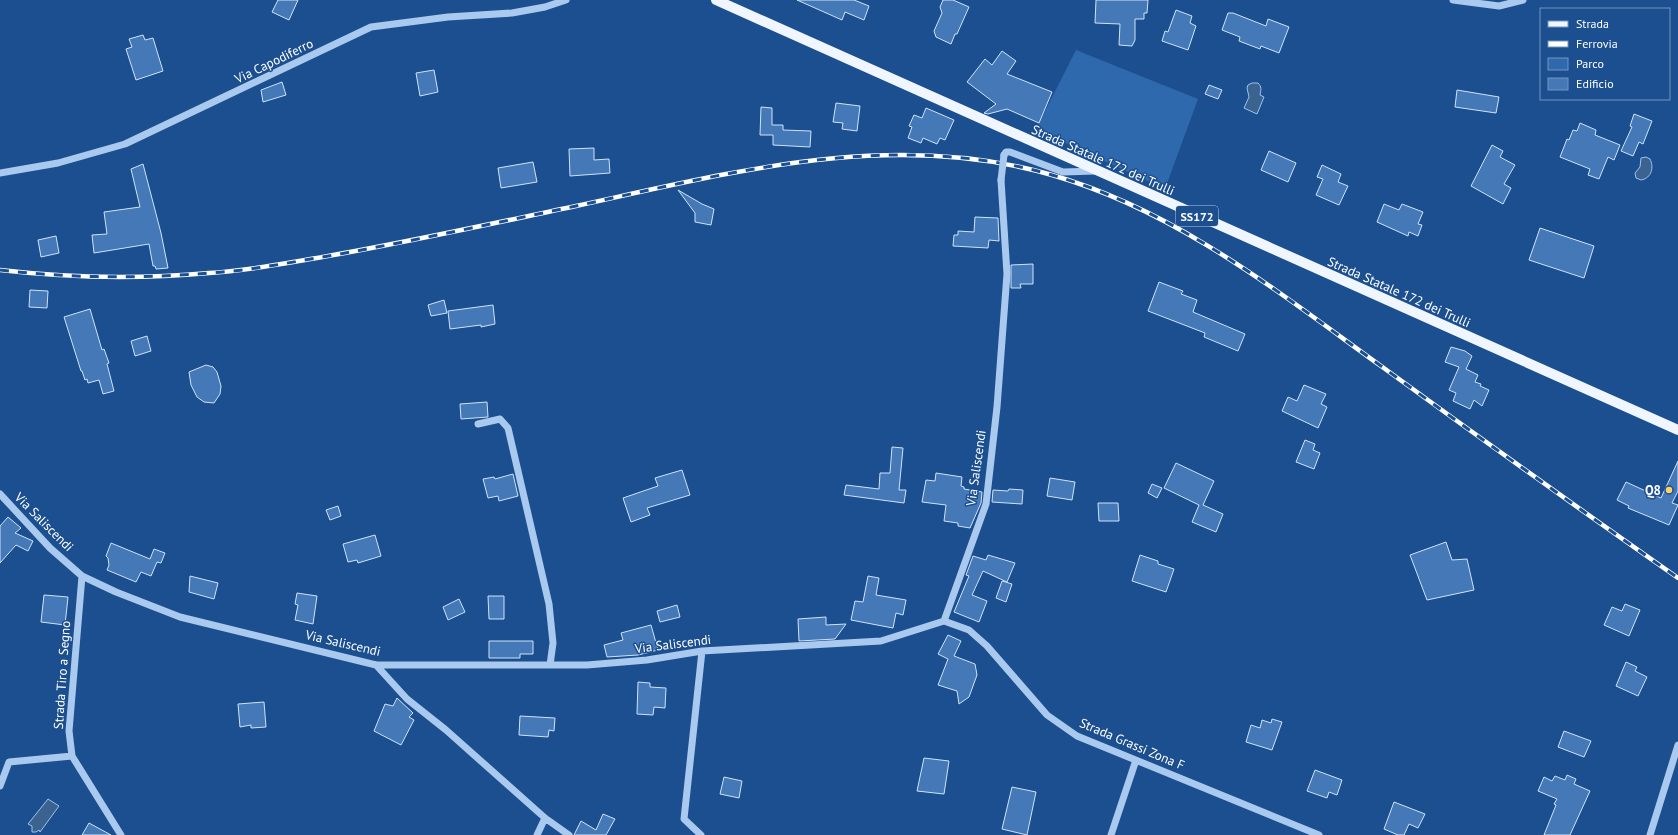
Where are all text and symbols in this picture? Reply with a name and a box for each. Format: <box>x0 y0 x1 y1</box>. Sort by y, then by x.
legend <box>1540 8 1670 100</box>
text: Strada <box>1576 16 1609 31</box>
street label: Via Capodiferro <box>231 35 316 88</box>
text: Ferrovia <box>1576 36 1618 51</box>
text: Parco <box>1576 56 1604 71</box>
text: Edificio <box>1576 76 1614 91</box>
street label: Strada Statale 172 dei Trulli <box>1029 121 1177 199</box>
road number: SS172 <box>1176 206 1218 226</box>
street label: Strada Statale 172 dei Trulli <box>1325 253 1473 331</box>
street label: Via Saliscendi <box>962 429 990 508</box>
place label: Q8 <box>1645 482 1661 499</box>
marker: Q8 <box>1664 485 1674 495</box>
street label: Via Saliscendi <box>10 488 77 555</box>
street label: Strada Tiro a Segno <box>50 620 74 730</box>
street label: Via Saliscendi <box>303 626 382 660</box>
street label: Via Saliscendi <box>633 631 712 657</box>
street label: Strada Grassi Zona F <box>1077 714 1187 774</box>

